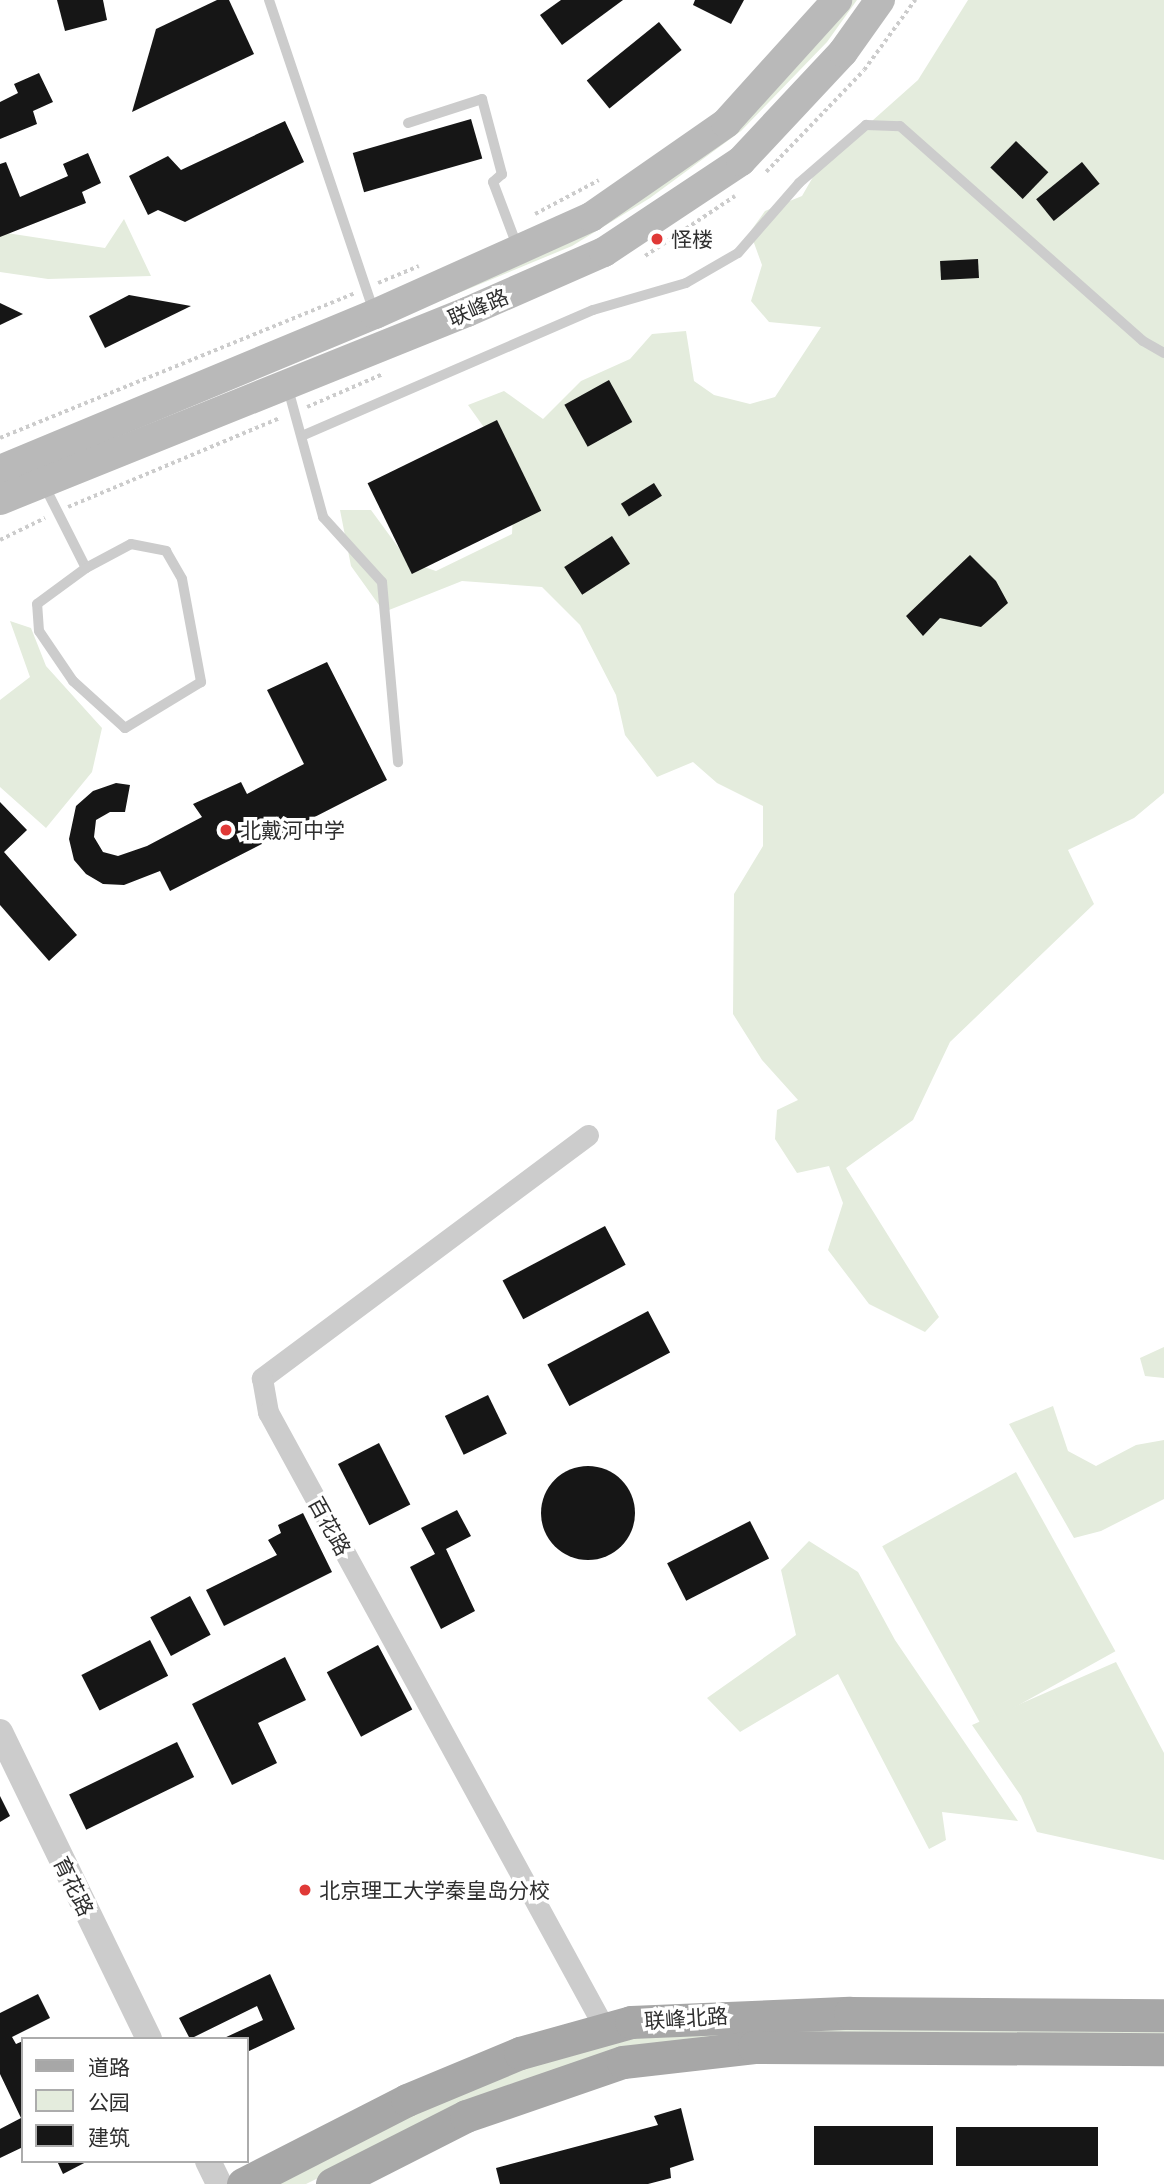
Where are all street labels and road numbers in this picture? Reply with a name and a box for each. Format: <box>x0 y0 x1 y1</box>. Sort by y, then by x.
street label: 联峰路 <box>444 283 512 331</box>
street label: 百花路 <box>304 1492 356 1560</box>
street label: 育花路 <box>49 1852 99 1920</box>
street label: 联峰北路 <box>643 2003 729 2033</box>

